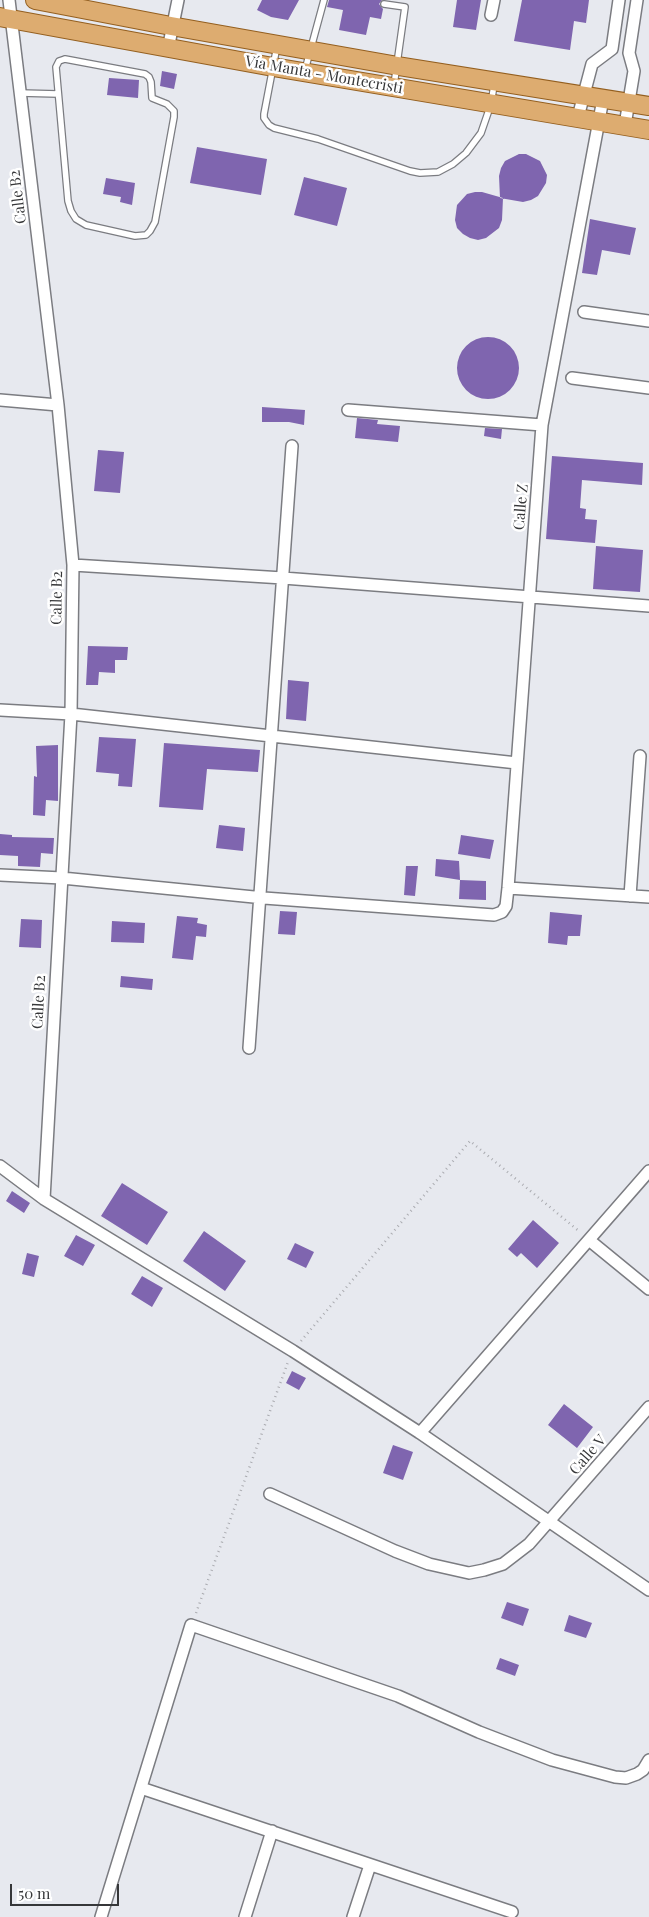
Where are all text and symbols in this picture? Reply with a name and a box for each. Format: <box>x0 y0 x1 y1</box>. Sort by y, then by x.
street label: Vía Manta - Montecristi <box>244 52 404 98</box>
street label: Calle B2 <box>6 169 30 225</box>
street label: Calle Z <box>510 483 532 531</box>
street label: Calle B2 <box>48 571 66 625</box>
street label: Calle B2 <box>29 975 49 1029</box>
street label: Calle V <box>566 1431 610 1479</box>
scale bar <box>12 1874 121 1906</box>
text: 50 m <box>18 1883 50 1903</box>

